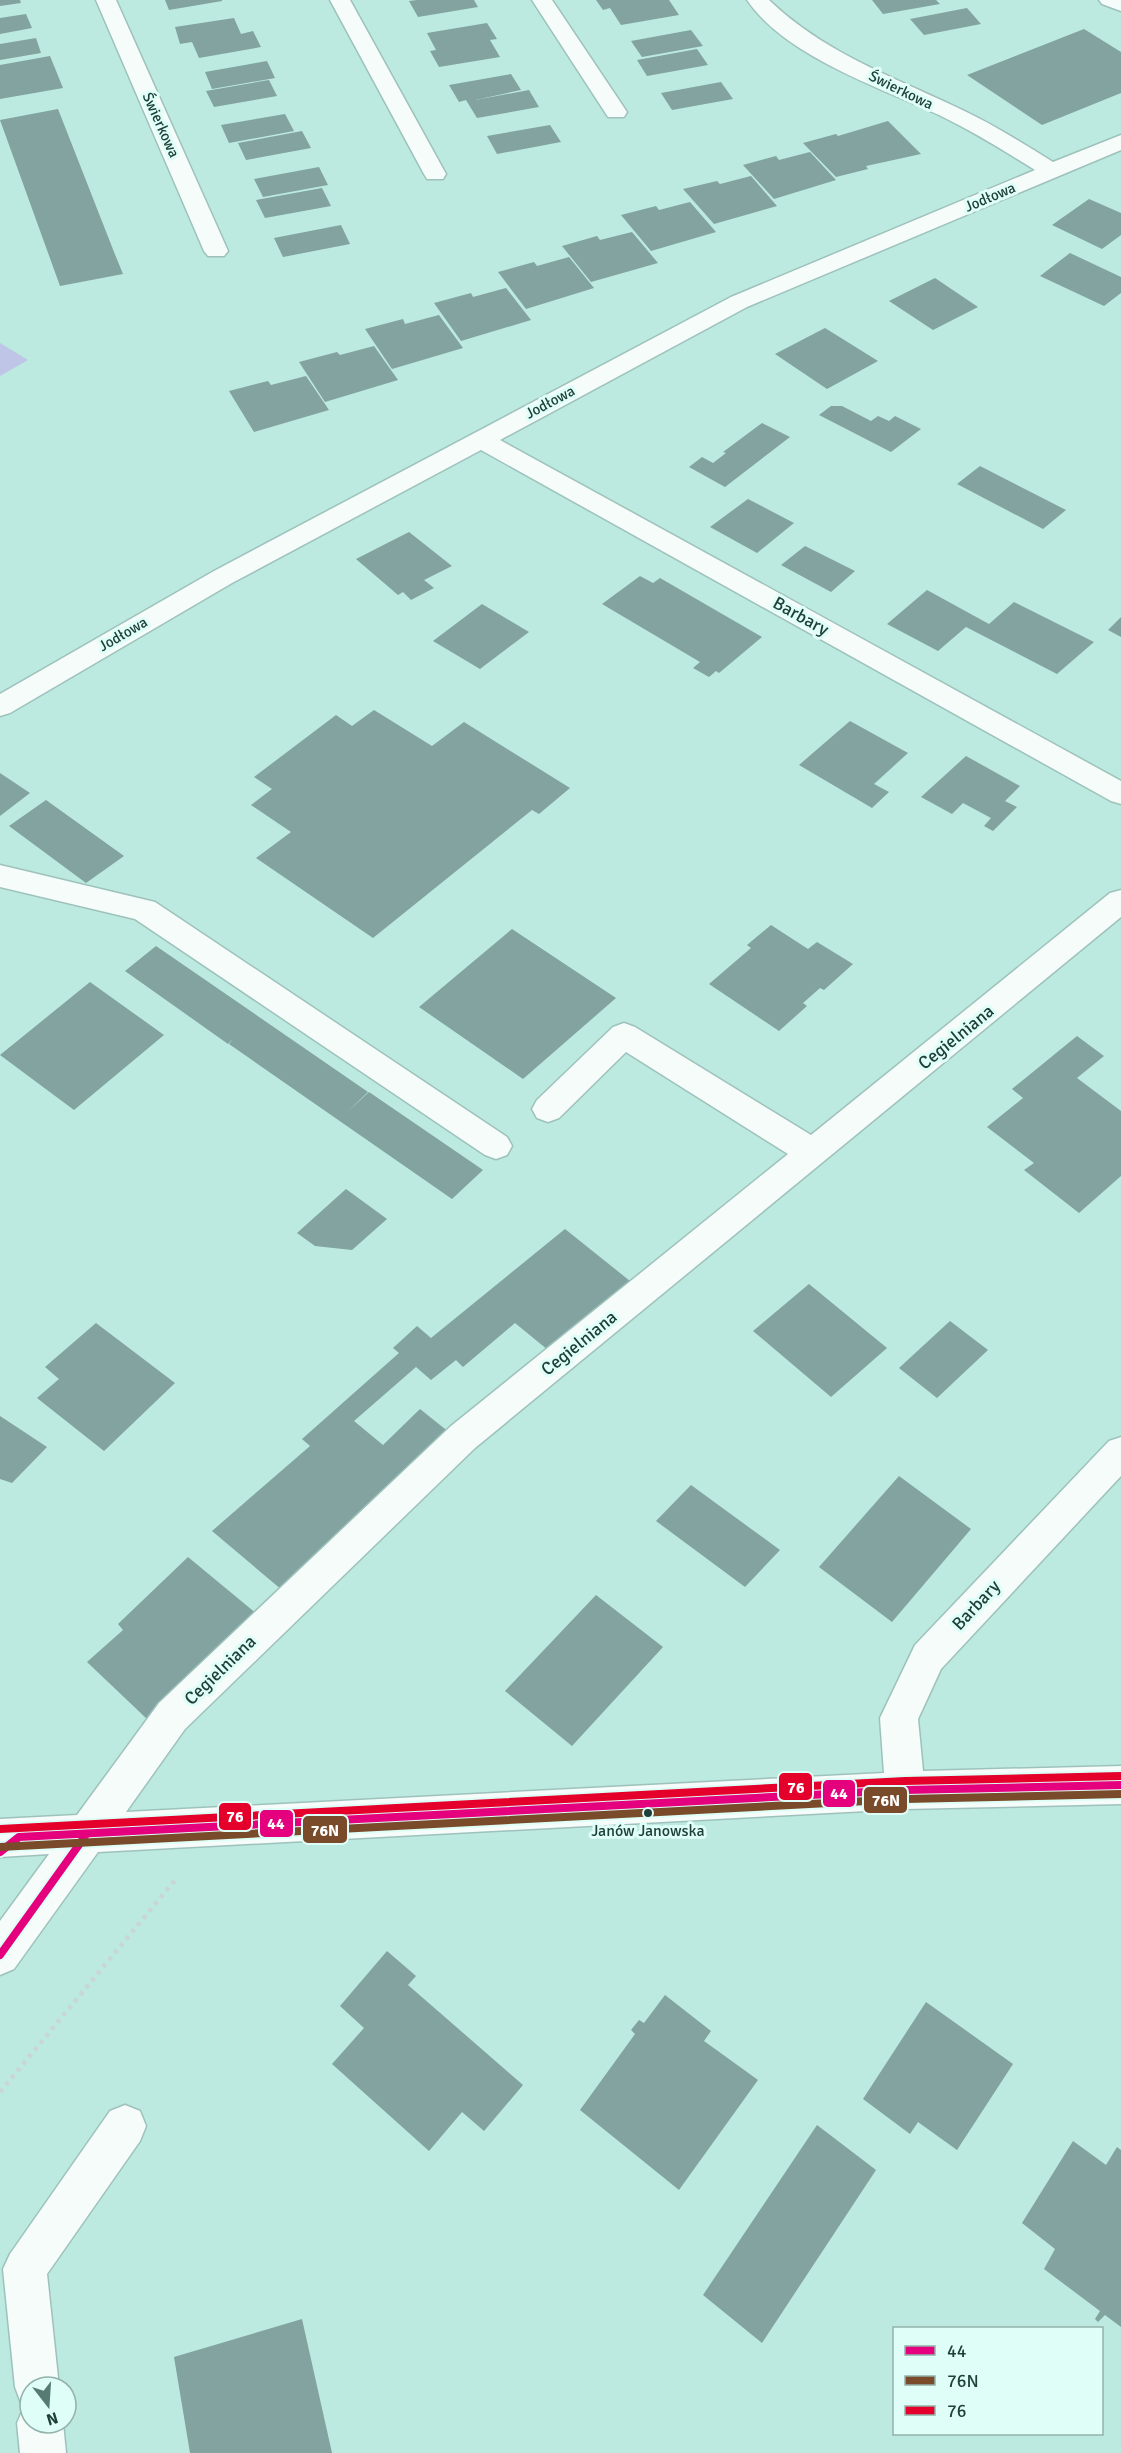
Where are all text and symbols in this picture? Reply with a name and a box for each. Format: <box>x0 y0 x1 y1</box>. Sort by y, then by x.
street label: Świerkowa <box>866 66 937 113</box>
street label: Świerkowa <box>139 89 184 160</box>
street label: Jodłowa <box>962 178 1018 216</box>
street label: Jodłowa <box>522 382 578 422</box>
street label: Barbary <box>769 592 833 641</box>
street label: Jodłowa <box>95 613 151 655</box>
street label: Cegielniana <box>914 1000 998 1074</box>
street label: Cegielniana <box>537 1306 621 1380</box>
street label: Barbary <box>947 1575 1005 1635</box>
street label: Cegielniana <box>180 1630 260 1710</box>
line badge: 76 <box>778 1772 813 1801</box>
text: 76 <box>787 1778 805 1798</box>
line badge: 44 <box>822 1779 856 1808</box>
text: 44 <box>830 1784 848 1804</box>
line badge: 76N <box>863 1786 908 1814</box>
text: 76N <box>872 1791 900 1811</box>
line badge: 76 <box>218 1802 252 1831</box>
text: 76 <box>226 1807 244 1827</box>
marker: Janów Janowska <box>642 1807 654 1819</box>
line badge: 44 <box>259 1809 294 1838</box>
text: 44 <box>267 1814 285 1834</box>
line badge: 76N <box>302 1815 348 1844</box>
text: 76N <box>311 1821 339 1841</box>
place label: Janów Janowska <box>591 1821 705 1841</box>
legend <box>893 2327 1103 2435</box>
text: 44 <box>947 2340 967 2362</box>
text: 76N <box>947 2370 979 2392</box>
north arrow <box>18 2375 78 2435</box>
text: 76 <box>947 2400 966 2422</box>
text: N <box>44 2407 60 2430</box>

